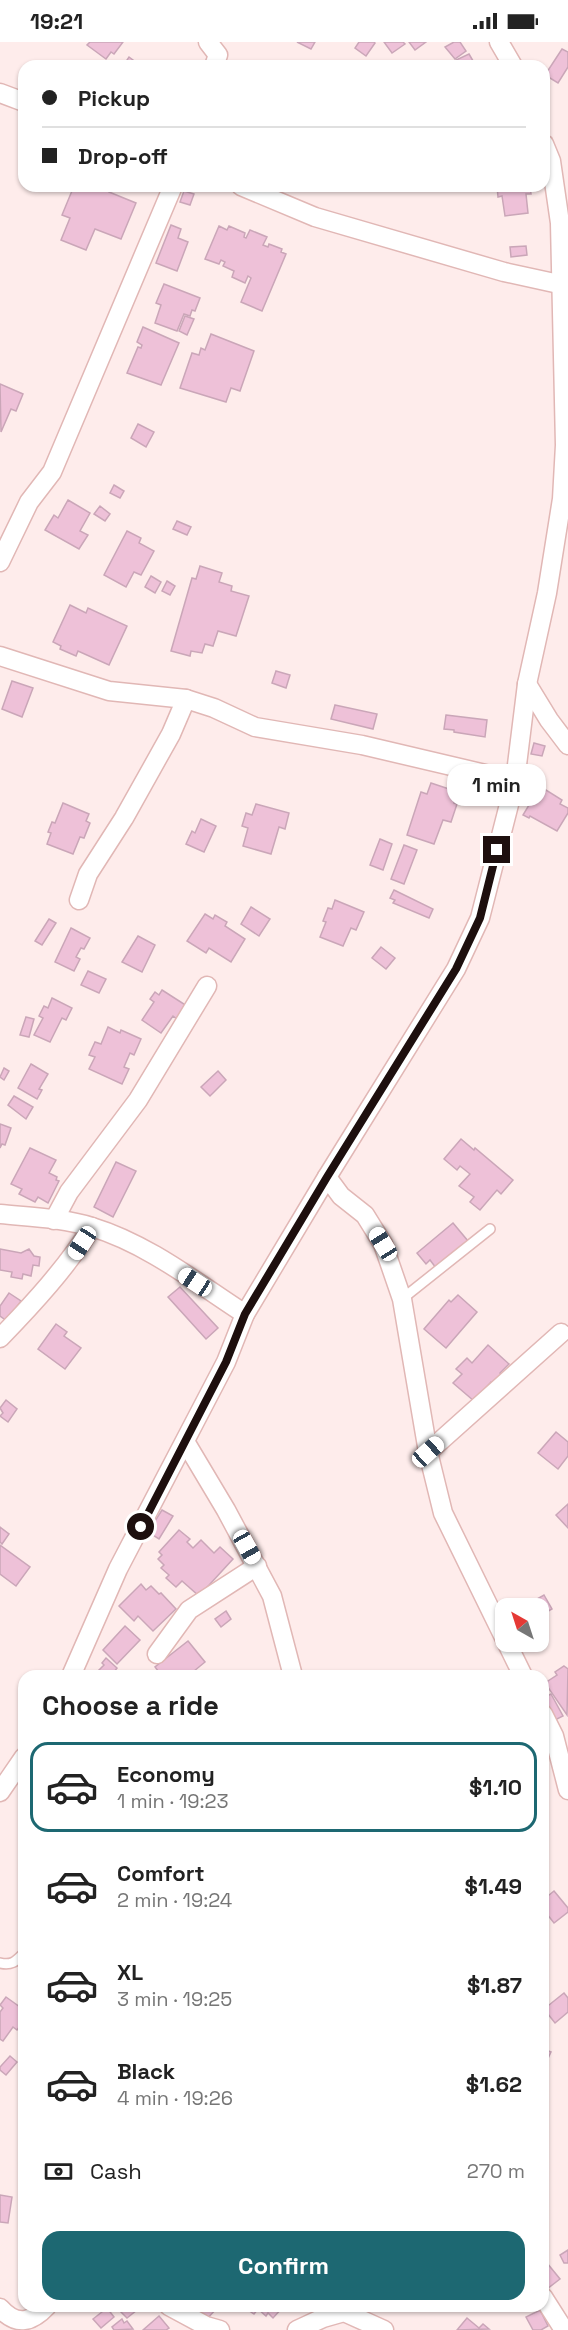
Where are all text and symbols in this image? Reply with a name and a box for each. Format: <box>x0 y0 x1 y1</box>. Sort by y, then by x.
text: 19:21 <box>30 7 83 35</box>
text: Pickup <box>78 84 150 112</box>
text: Drop-off <box>78 142 168 170</box>
callout: 1 min <box>448 763 546 805</box>
text: 1 min <box>472 772 521 798</box>
route end <box>483 836 510 863</box>
car <box>65 1223 99 1263</box>
car <box>366 1224 400 1264</box>
car <box>175 1265 215 1299</box>
car <box>409 1433 447 1471</box>
route start <box>127 1513 154 1540</box>
car <box>230 1527 264 1567</box>
north arrow <box>495 1598 549 1652</box>
map controls <box>495 1598 549 1652</box>
text: Choose a ride <box>42 1688 219 1723</box>
icon: car <box>45 1760 99 1814</box>
text: Economy <box>117 1760 215 1788</box>
text: $1.10 <box>469 1773 522 1801</box>
text: 1 min · 19:23 <box>117 1788 229 1814</box>
icon: car <box>45 1859 99 1913</box>
text: Comfort <box>117 1859 205 1887</box>
text: $1.49 <box>465 1872 522 1900</box>
text: 2 min · 19:24 <box>117 1887 232 1913</box>
icon: car <box>45 1958 99 2012</box>
text: XL <box>117 1958 143 1986</box>
text: $1.87 <box>467 1971 522 1999</box>
text: 3 min · 19:25 <box>117 1986 232 2012</box>
icon: car <box>45 2057 99 2111</box>
text: Black <box>117 2057 175 2085</box>
text: $1.62 <box>466 2070 522 2098</box>
text: 4 min · 19:26 <box>117 2085 233 2111</box>
icon: cash <box>42 2155 75 2188</box>
text: Cash <box>90 2157 142 2185</box>
text: 270 m <box>467 2158 525 2184</box>
button: Confirm <box>42 2231 525 2300</box>

